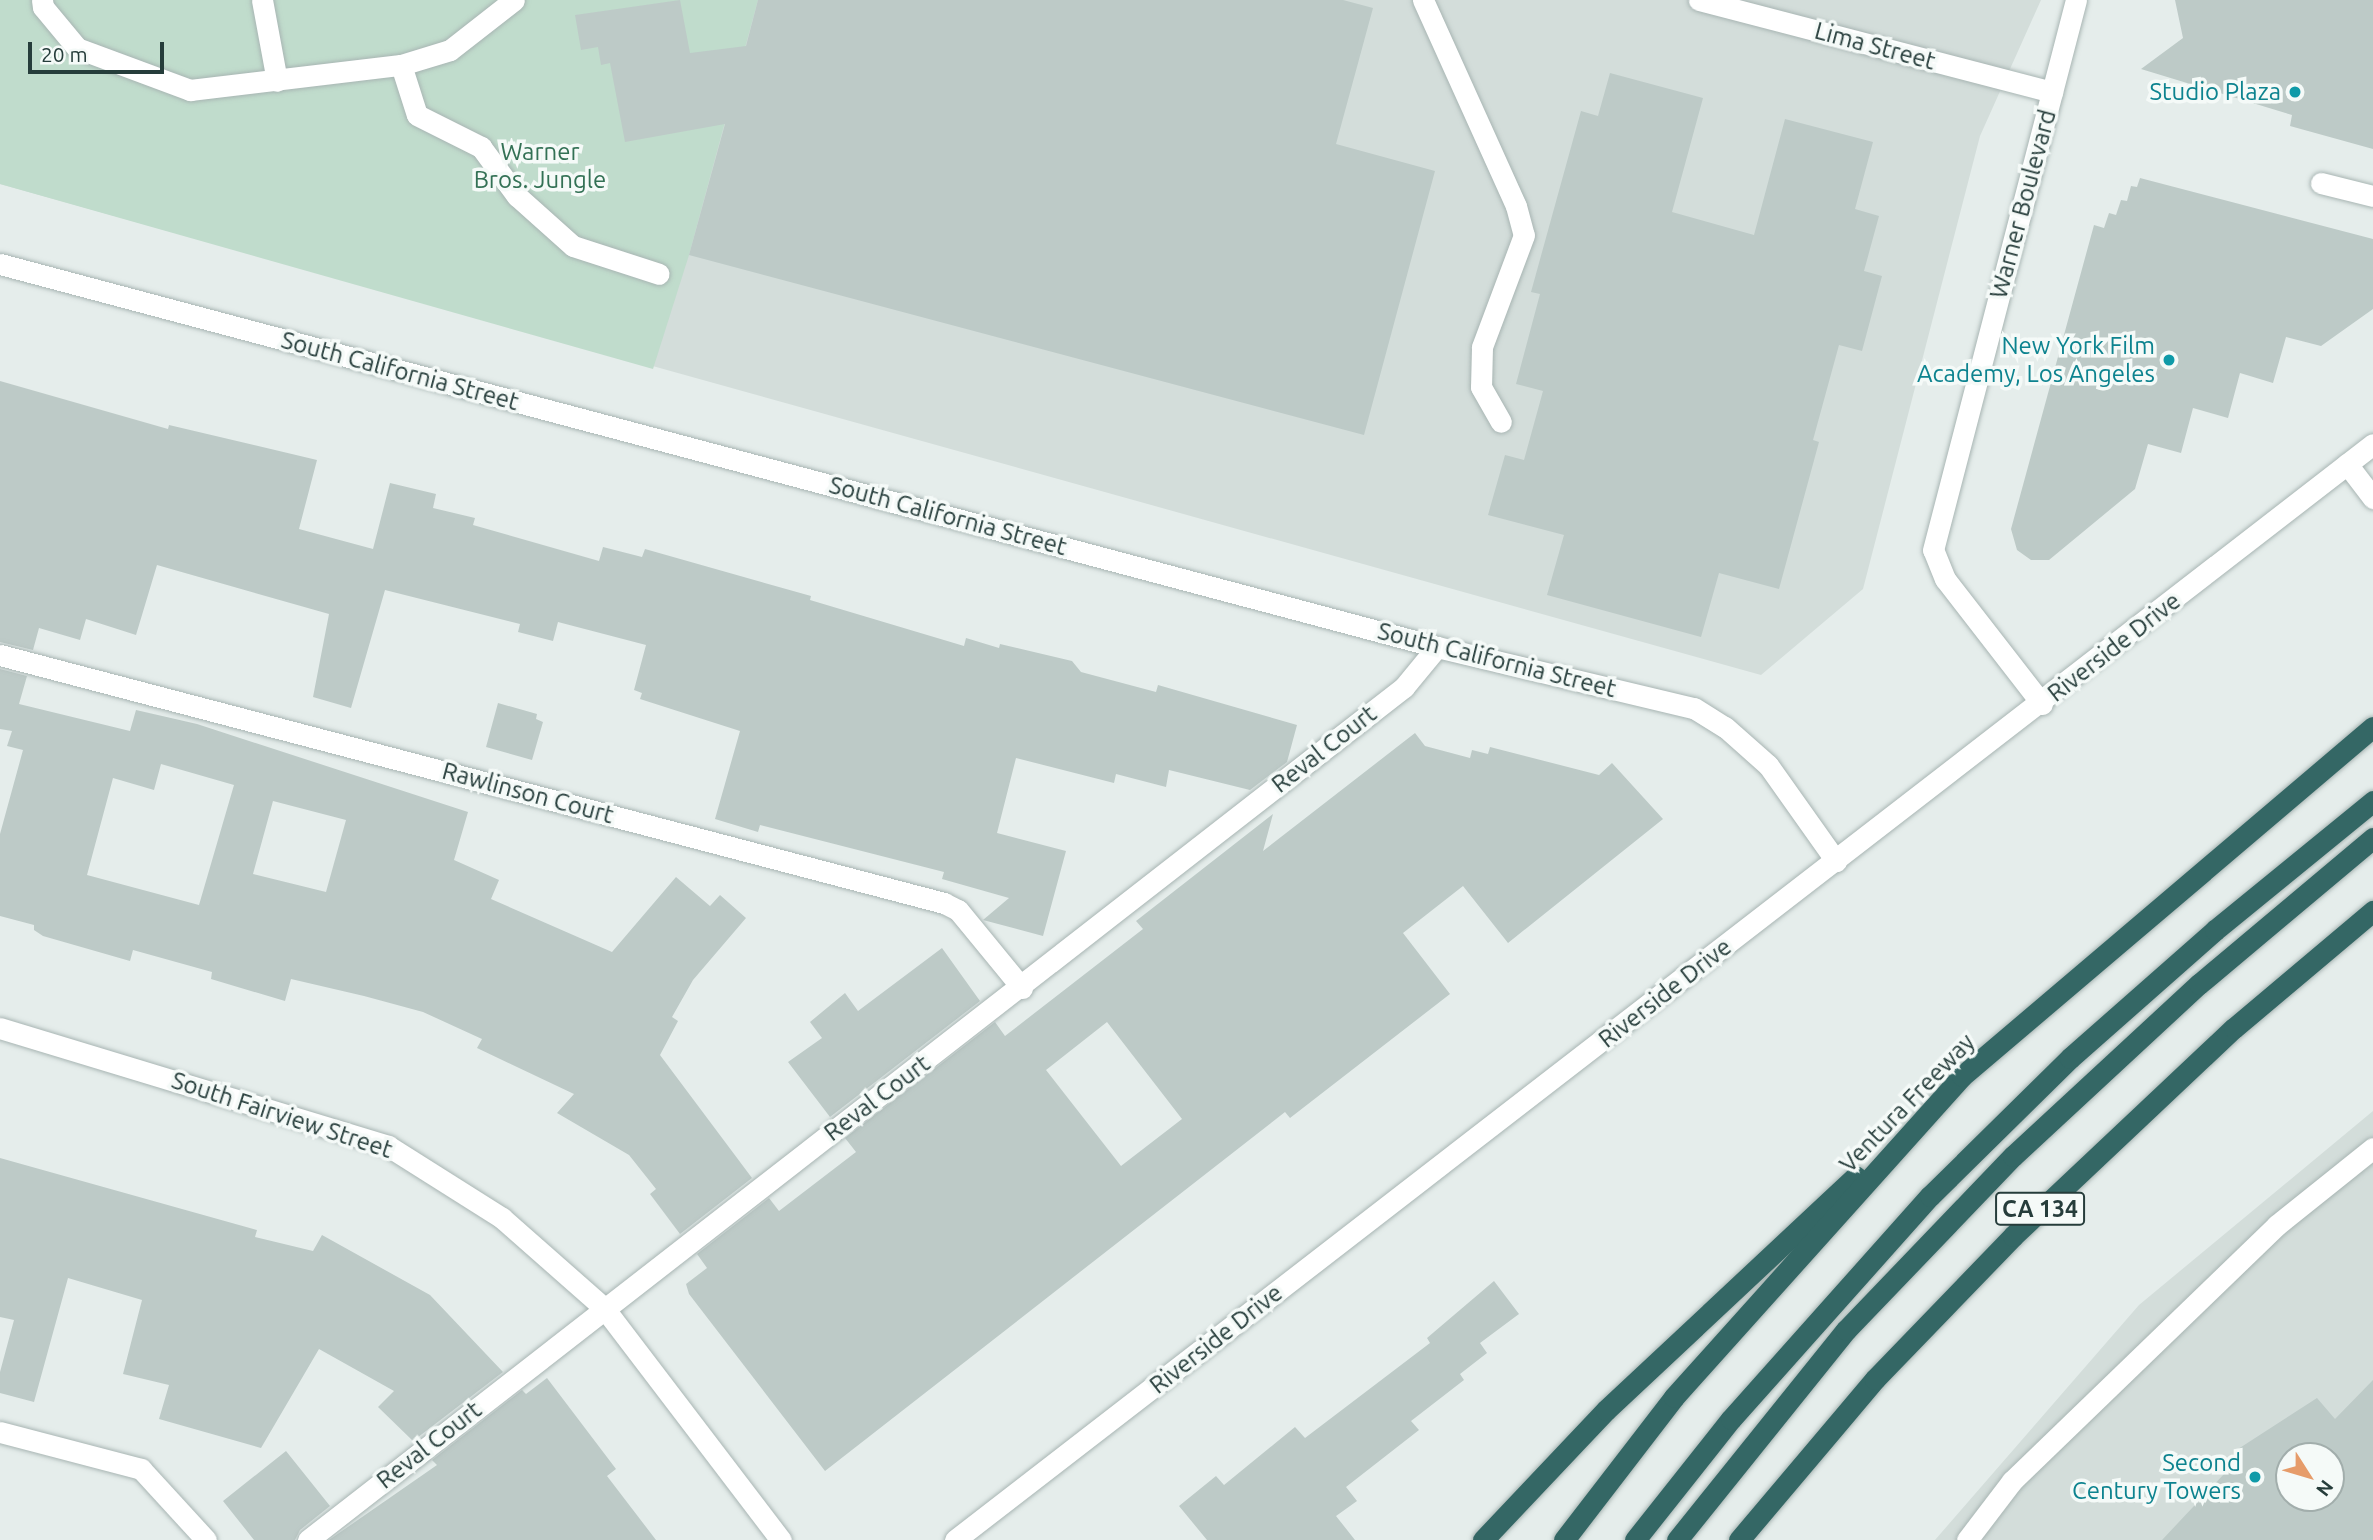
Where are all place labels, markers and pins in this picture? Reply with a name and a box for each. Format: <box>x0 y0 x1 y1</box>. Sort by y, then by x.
place label: Studio Plaza <box>2150 78 2281 106</box>
marker: Studio Plaza <box>2287 84 2303 100</box>
place label: New York Film Academy, Los Angeles <box>1917 332 2155 388</box>
marker: New York Film Academy, Los Angeles <box>2161 352 2177 368</box>
place label: Second Century Towers <box>2072 1449 2241 1505</box>
marker: Second Century Towers <box>2247 1469 2263 1485</box>

